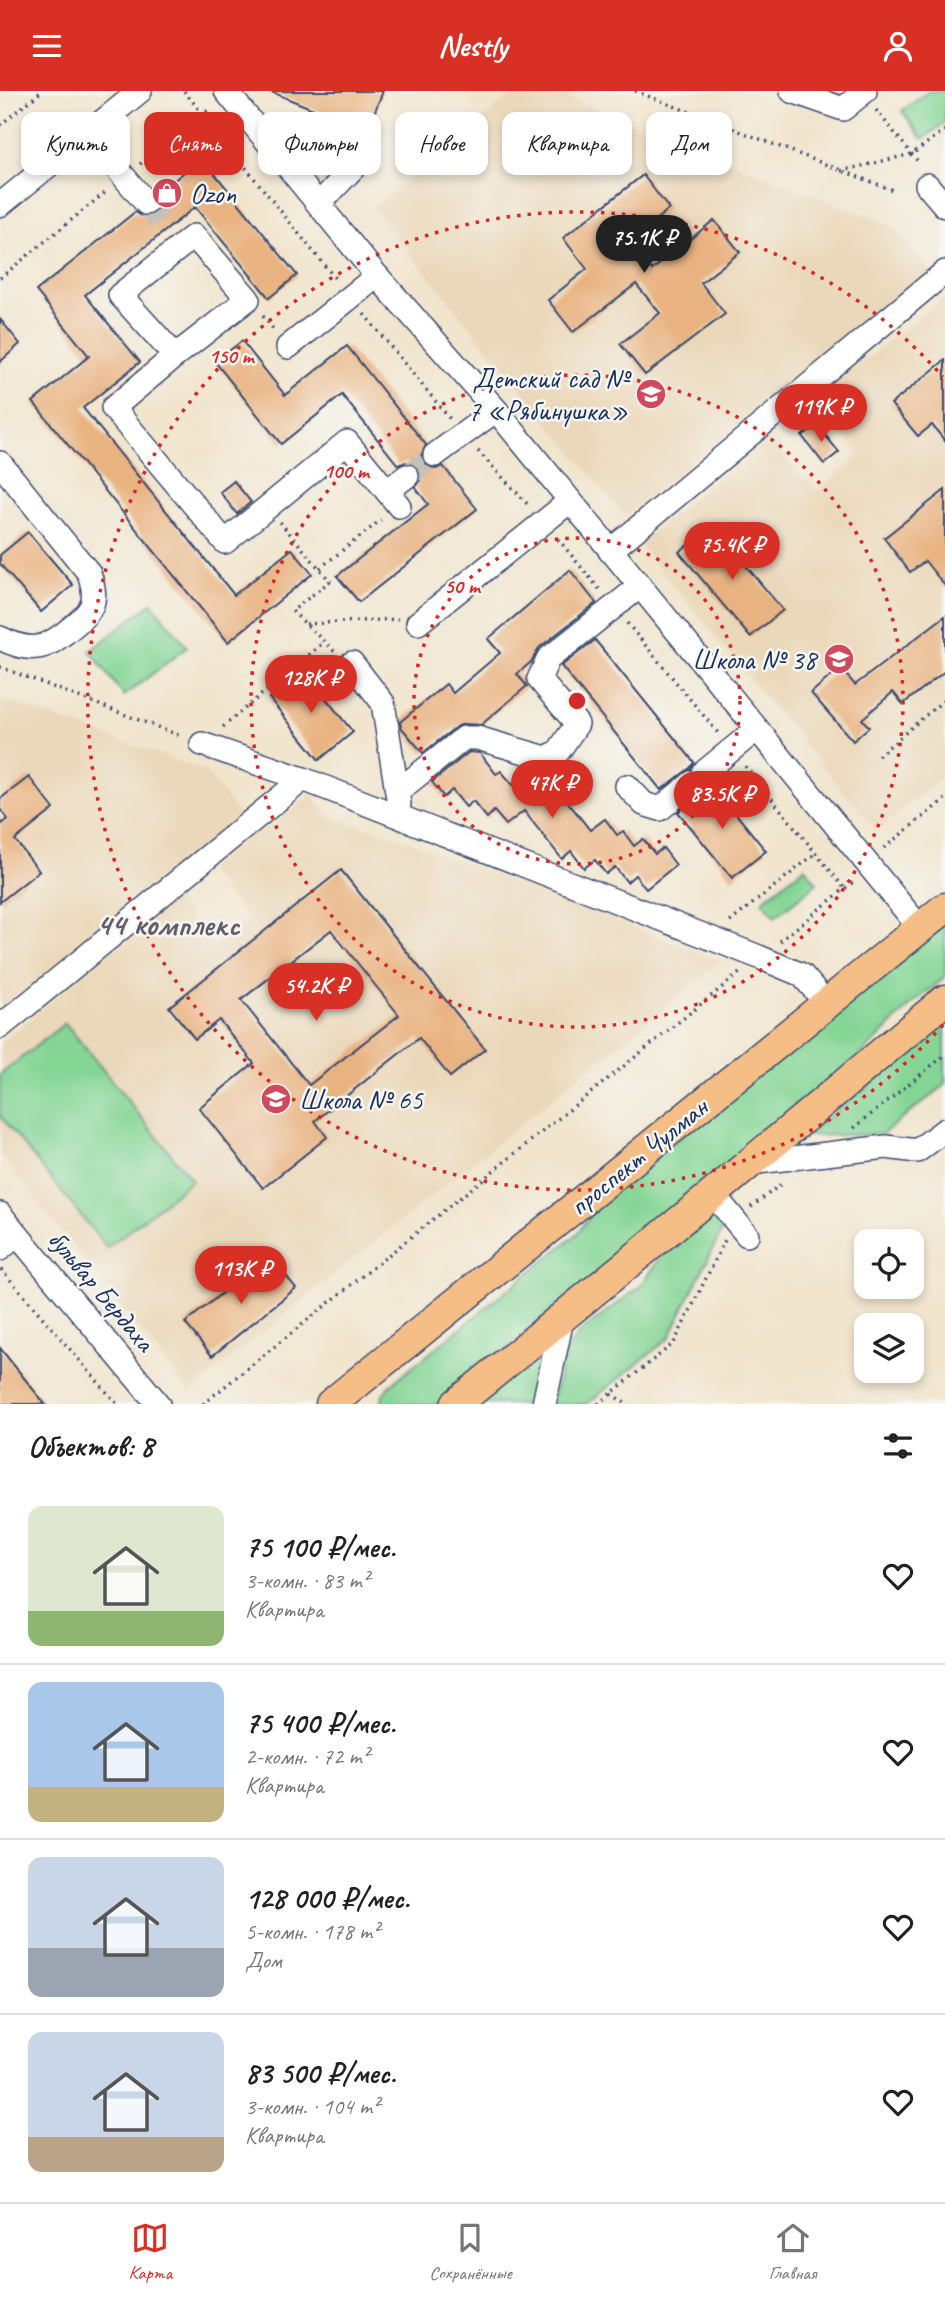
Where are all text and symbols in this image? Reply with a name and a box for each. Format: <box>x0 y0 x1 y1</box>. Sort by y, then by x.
text: Nestly <box>438 25 507 66</box>
icon: menu <box>28 27 66 65</box>
icon: person <box>879 27 917 65</box>
chip: Купить <box>21 112 130 175</box>
chip: Снять <box>144 112 244 175</box>
chip: Фильтры <box>258 112 381 175</box>
chip: Новое <box>395 112 488 175</box>
chip: Квартира <box>502 112 632 175</box>
chip: Дом <box>646 112 732 175</box>
shop icon: Ozon <box>150 176 184 210</box>
place label: Ozon <box>190 176 236 211</box>
pin: 75.1K ₽ <box>579 215 709 275</box>
text: 75.1K ₽ <box>612 223 676 252</box>
text: 150 m <box>208 343 256 369</box>
place label: Детский сад № 7 «Рябинушка» <box>468 361 632 428</box>
school or university icon: Детский сад № 7 «Рябинушка» <box>634 377 668 411</box>
pin: 119K ₽ <box>764 385 878 444</box>
text: 119K ₽ <box>791 392 851 421</box>
text: 100 m <box>323 458 371 484</box>
pin: 75.4K ₽ <box>667 523 797 582</box>
text: 75.4K ₽ <box>700 530 764 559</box>
text: 50 m <box>444 573 482 599</box>
place label: Школа № 38 <box>692 642 818 677</box>
school or university icon: Школа № 38 <box>822 642 856 676</box>
pin: 128K ₽ <box>254 655 368 715</box>
text: 128K ₽ <box>281 663 341 692</box>
centre of rings <box>565 689 589 713</box>
pin: 47K ₽ <box>503 761 601 820</box>
text: 47K ₽ <box>527 768 577 797</box>
pin: 83.5K ₽ <box>657 771 787 831</box>
text: 83.5K ₽ <box>690 779 754 808</box>
district label: 44 комплекс <box>96 904 241 945</box>
pin: 54.2K ₽ <box>251 963 381 1023</box>
text: 54.2K ₽ <box>284 971 348 1000</box>
school or university icon: Школа № 65 <box>259 1082 293 1116</box>
place label: Школа № 65 <box>299 1082 424 1117</box>
street label: проспект Чулман <box>562 1088 717 1223</box>
street label: бульвар Бердаха <box>41 1222 164 1360</box>
map controls <box>854 1229 924 1383</box>
button: locate <box>854 1229 924 1299</box>
pin: 113K ₽ <box>184 1247 298 1306</box>
text: 113K ₽ <box>211 1254 271 1283</box>
button: layers <box>854 1313 924 1383</box>
text: Объектов: 8 <box>28 1427 153 1465</box>
icon: filters <box>879 1427 917 1465</box>
text: 75 100 ₽/мес. <box>245 1528 395 1566</box>
icon: home <box>84 1534 168 1618</box>
icon: heart <box>879 1557 917 1595</box>
text: 3-комн. · 83 m² <box>245 1566 369 1595</box>
text: Квартира <box>245 1595 323 1624</box>
text: 75 400 ₽/мес. <box>245 1704 395 1742</box>
icon: home <box>84 1710 168 1794</box>
icon: heart <box>879 1733 917 1771</box>
text: 2-комн. · 72 m² <box>245 1742 369 1771</box>
text: Квартира <box>245 1771 323 1800</box>
text: 128 000 ₽/мес. <box>245 1879 410 1917</box>
icon: home <box>84 1885 168 1969</box>
icon: heart <box>879 1908 917 1946</box>
text: 5-комн. · 178 m² <box>245 1917 379 1946</box>
text: Дом <box>245 1946 282 1975</box>
text: 83 500 ₽/мес. <box>245 2054 396 2092</box>
icon: home <box>84 2060 168 2144</box>
icon: heart <box>879 2083 917 2121</box>
text: 3-комн. · 104 m² <box>245 2092 379 2121</box>
text: Квартира <box>245 2121 323 2150</box>
tab: Карта <box>129 2219 172 2285</box>
tab: Сохранённые <box>429 2219 512 2285</box>
tab: Главная <box>769 2219 816 2285</box>

